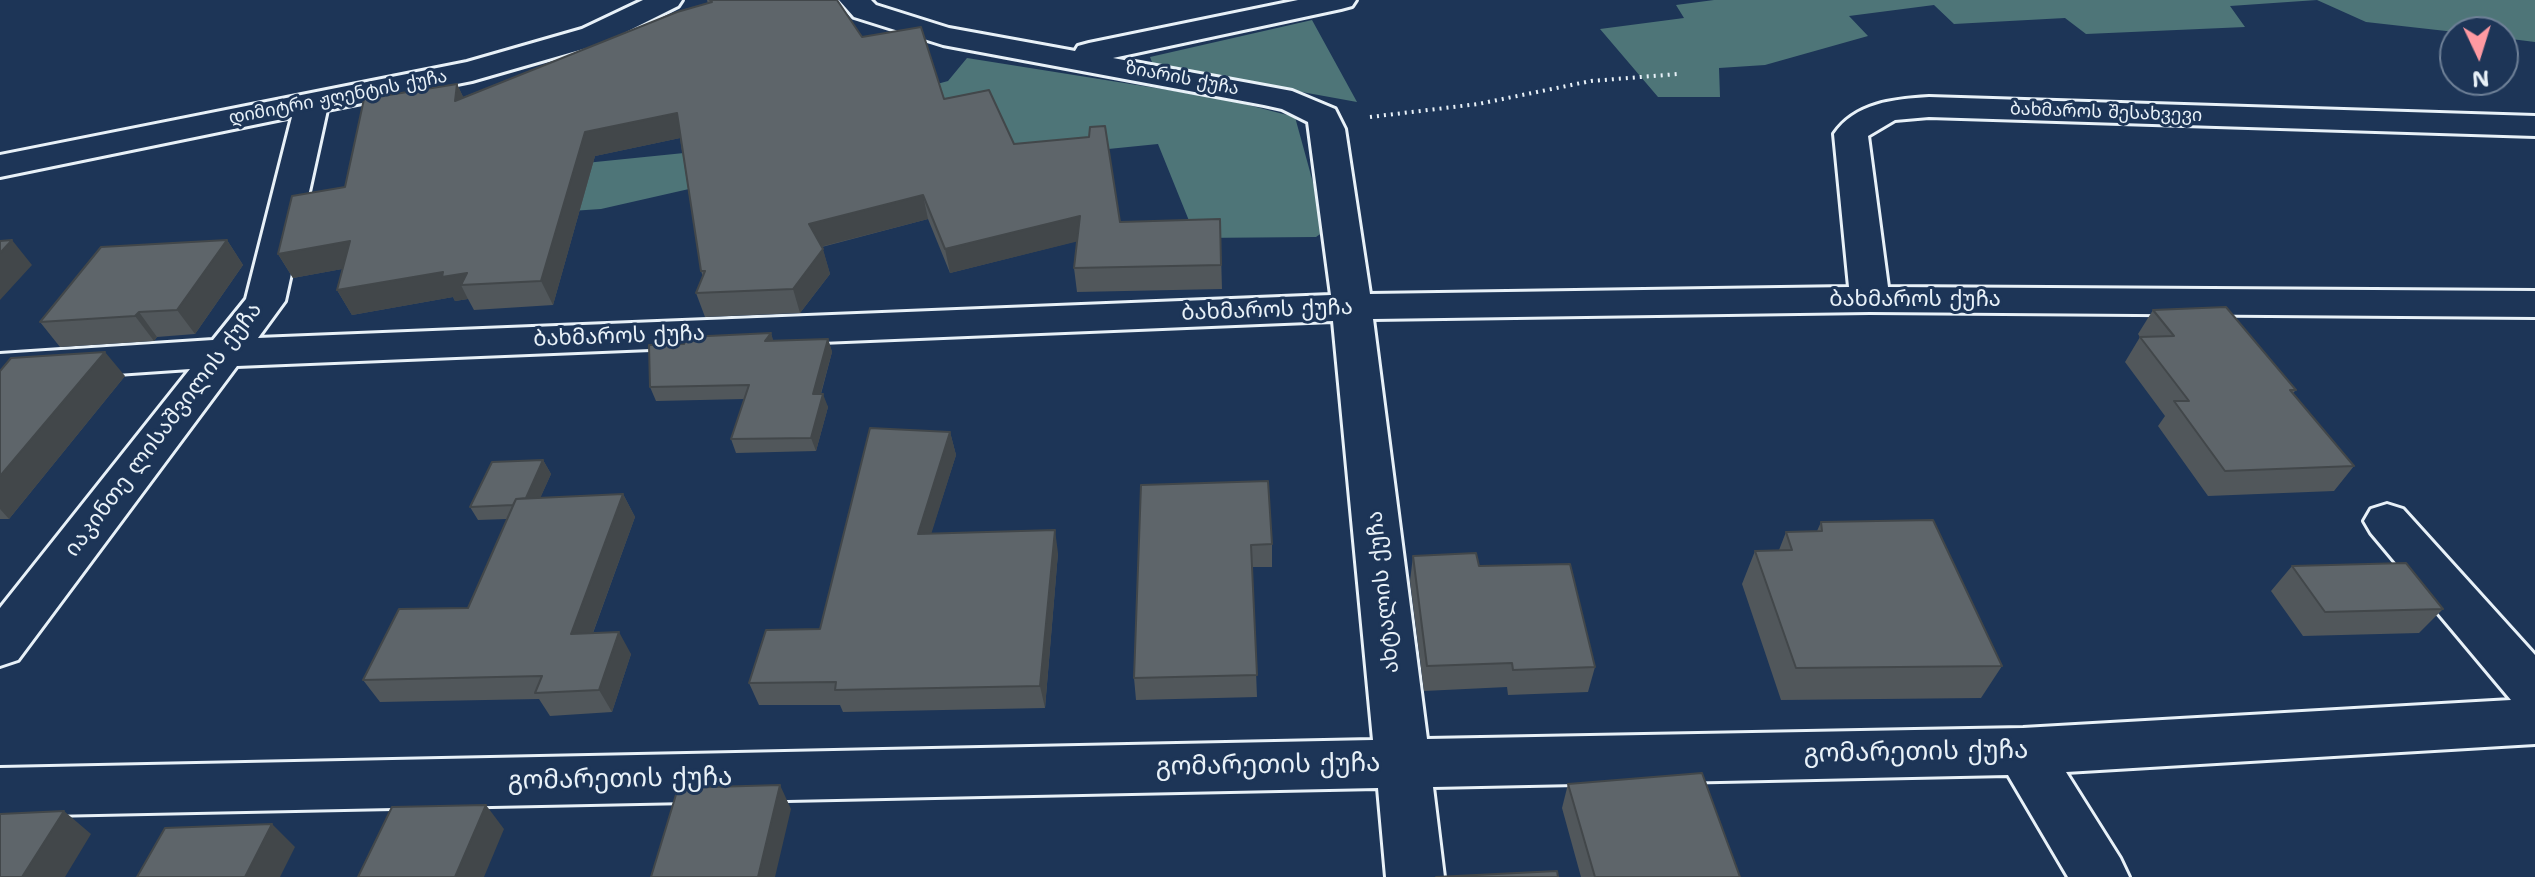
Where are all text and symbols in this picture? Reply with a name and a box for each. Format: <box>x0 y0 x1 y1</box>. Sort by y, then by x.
north arrow <box>2439 16 2519 96</box>
street label: ზიარის ქუჩა <box>1123 57 1241 101</box>
text: N <box>2471 63 2490 94</box>
street label: დიმიტრი ჟღენტის ქუჩა <box>227 66 449 130</box>
street label: ბახმაროს შესახვევი <box>2009 99 2203 127</box>
street label: ბახმაროს ქუჩა <box>1829 287 2001 313</box>
street label: ბახმაროს ქუჩა <box>1181 295 1353 327</box>
street label: იაკინთე ლისაშვილის ქუჩა <box>60 298 268 562</box>
street label: ბახმაროს ქუჩა <box>533 321 705 353</box>
street label: ახტალის ქუჩა <box>1362 509 1406 675</box>
street label: გომარეთის ქუჩა <box>1803 735 2029 771</box>
street label: გომარეთის ქუჩა <box>1155 748 1381 784</box>
street label: გომარეთის ქუჩა <box>507 762 733 798</box>

